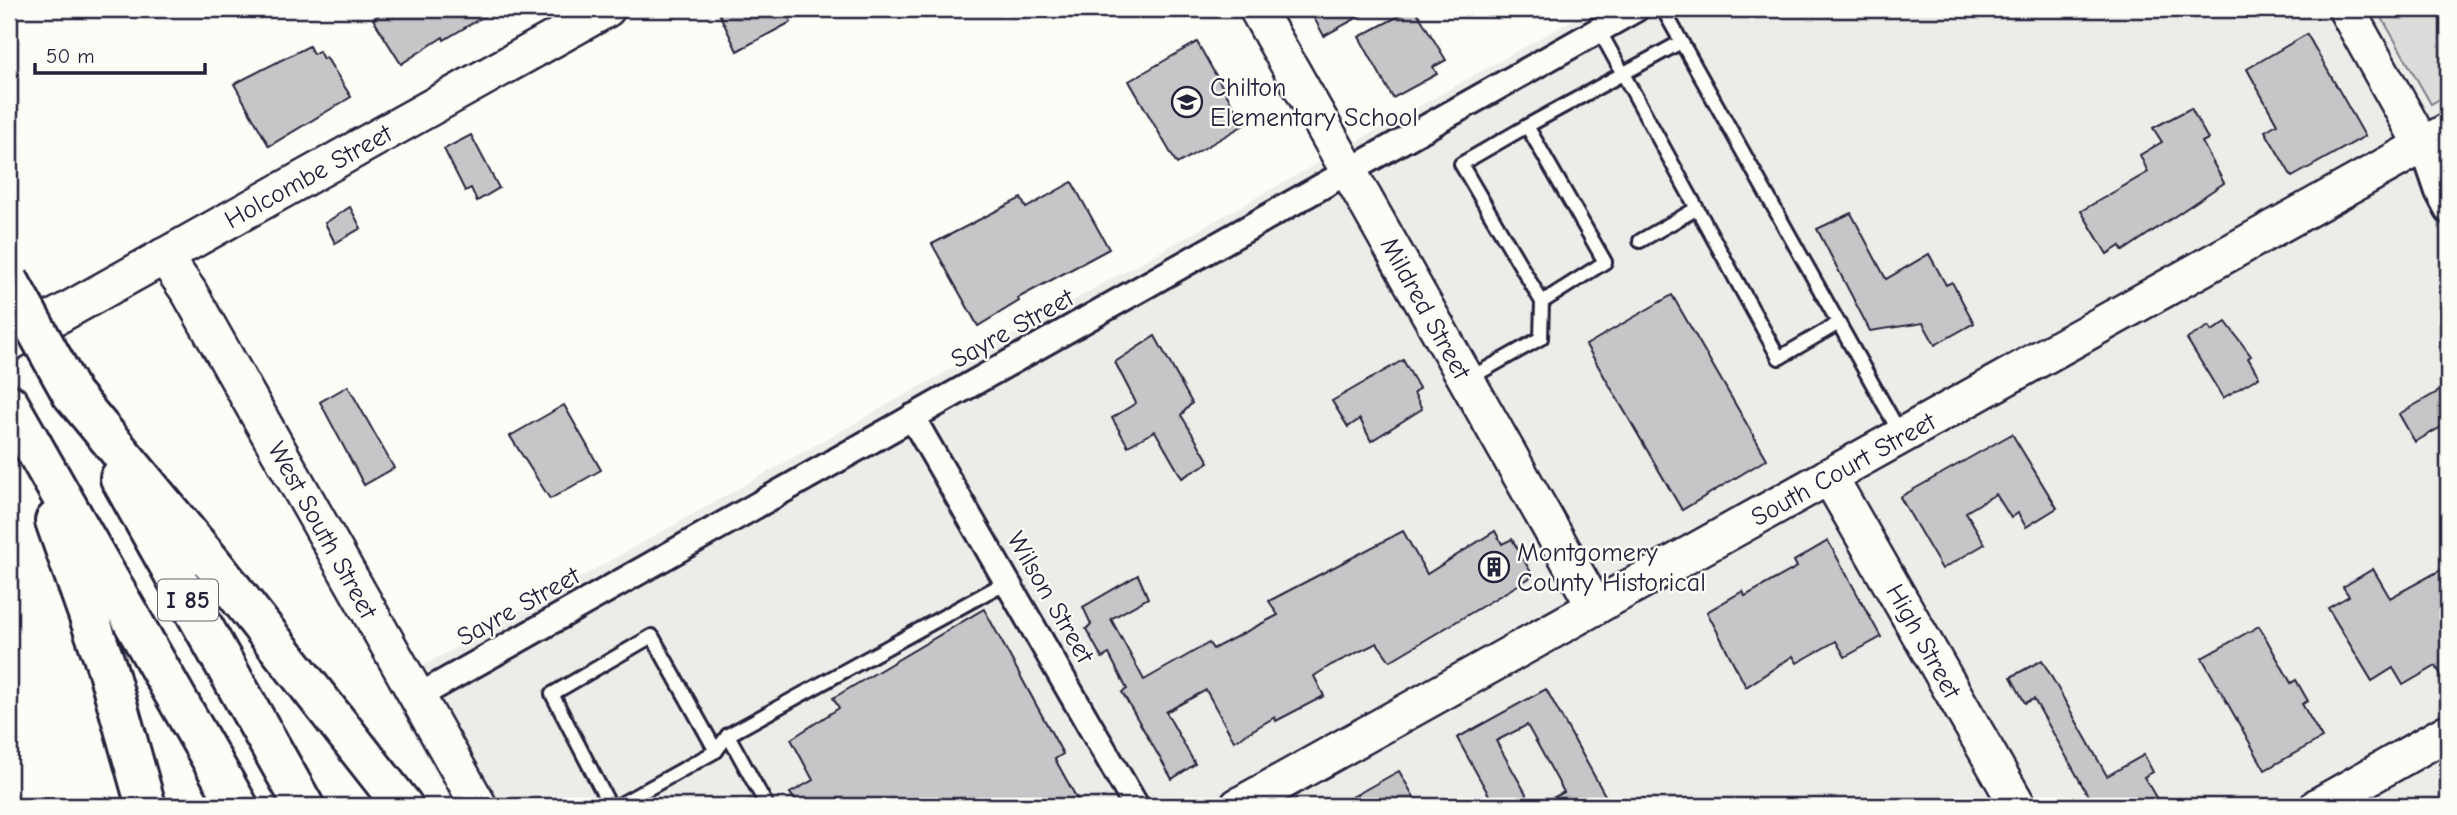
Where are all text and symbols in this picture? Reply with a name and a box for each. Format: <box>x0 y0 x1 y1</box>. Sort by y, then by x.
scale bar <box>35 32 205 76</box>
text: 50 m <box>46 44 95 68</box>
place label: Chilton Elementary School <box>1210 73 1418 133</box>
school or university icon: Chilton Elementary School <box>1170 85 1204 119</box>
street label: Holcombe Street <box>220 118 399 235</box>
street label: Mildred Street <box>1374 232 1477 386</box>
street label: Sayre Street <box>946 282 1081 375</box>
street label: South Court Street <box>1746 406 1942 533</box>
street label: West South Street <box>261 437 384 625</box>
street label: Wilson Street <box>1000 526 1101 670</box>
place label: Montgomery County Historical <box>1517 538 1706 598</box>
building icon: Montgomery County Historical <box>1477 550 1511 584</box>
street label: Sayre Street <box>452 560 587 653</box>
street label: High Street <box>1879 579 1968 705</box>
road number: I 85 <box>158 580 218 620</box>

